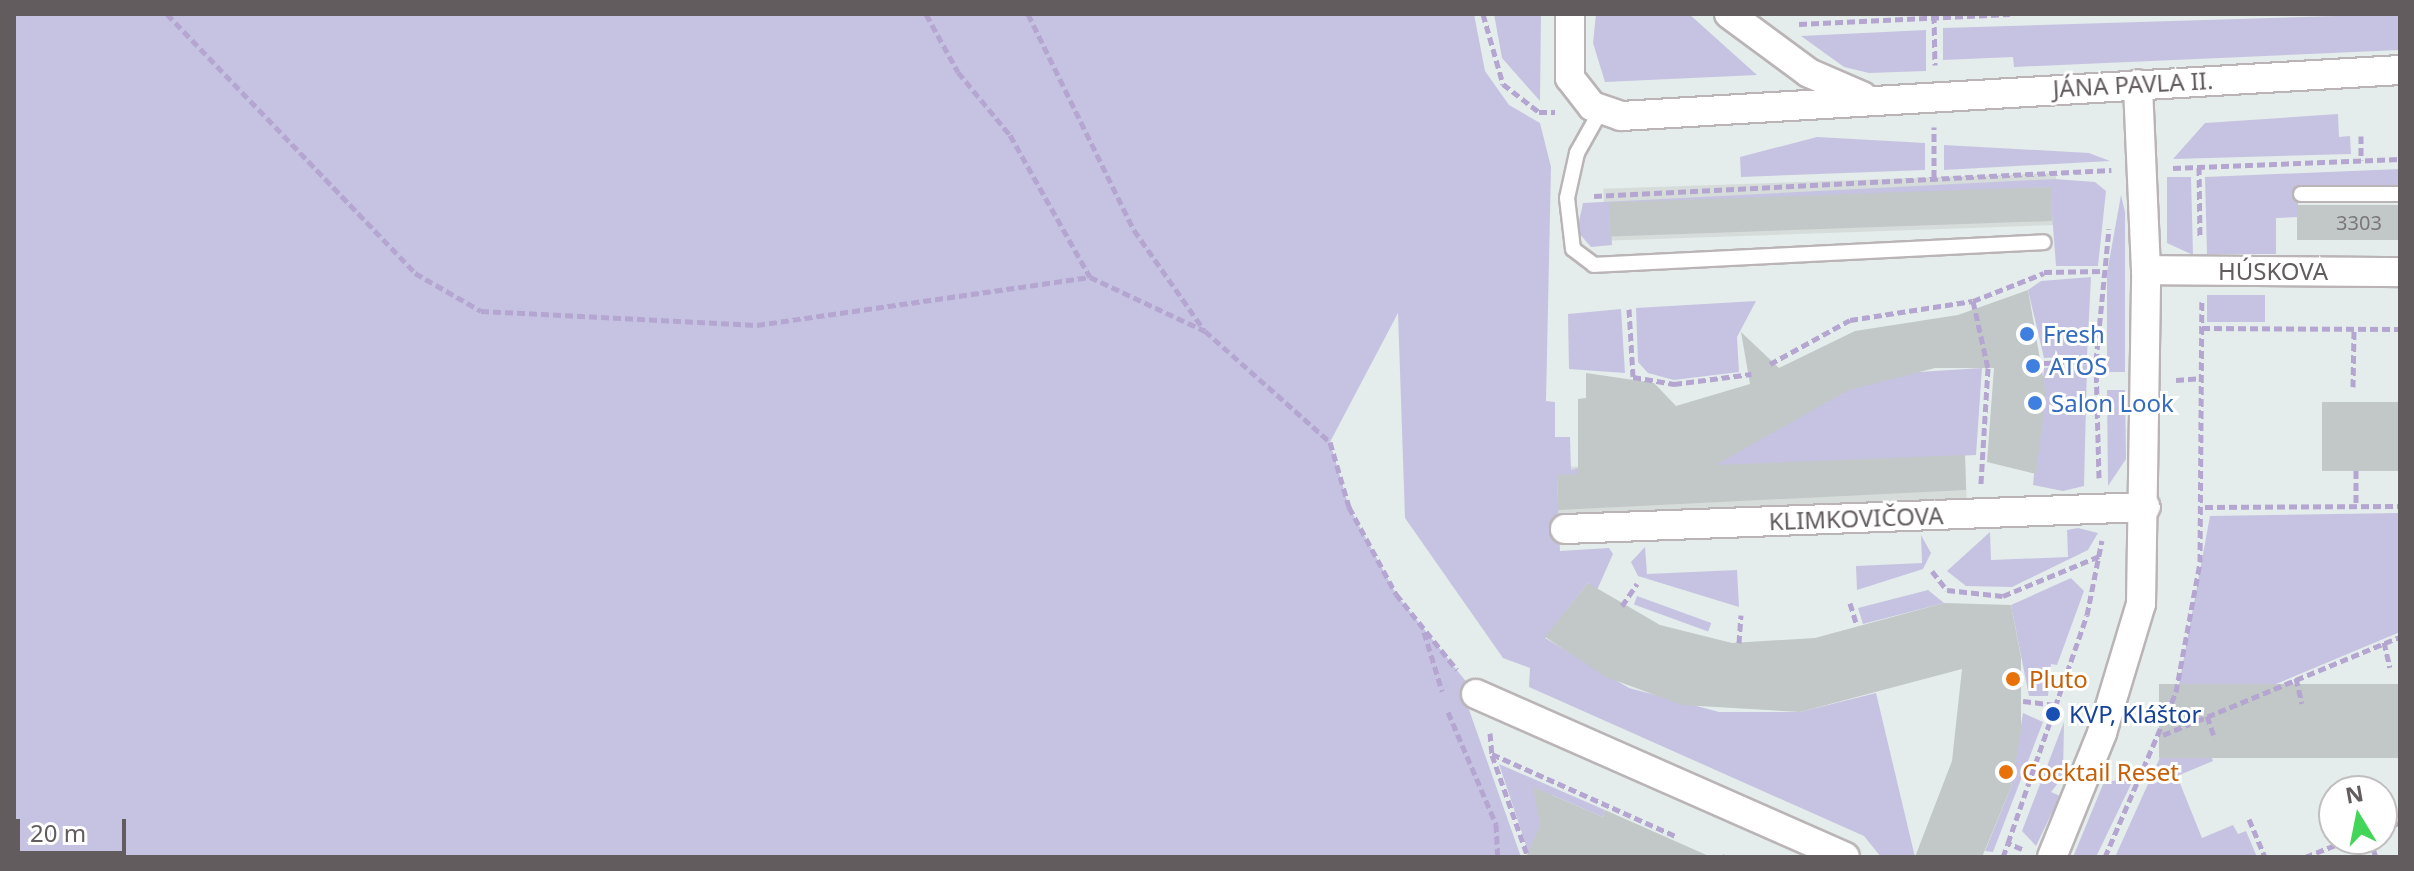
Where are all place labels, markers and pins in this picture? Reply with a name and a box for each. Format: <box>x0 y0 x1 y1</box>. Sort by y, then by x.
place label: Fresh <box>2043 320 2105 348</box>
marker: Fresh <box>2018 325 2036 343</box>
place label: ATOS <box>2049 352 2107 380</box>
marker: ATOS <box>2024 357 2042 375</box>
place label: Salon Look <box>2051 389 2174 417</box>
marker: Salon Look <box>2026 394 2044 412</box>
place label: Pluto <box>2029 665 2088 693</box>
marker: Pluto <box>2004 670 2022 688</box>
place label: KVP, Kláštor <box>2069 700 2201 728</box>
marker: KVP, Kláštor <box>2044 705 2062 723</box>
place label: Cocktail Reset <box>2022 758 2179 786</box>
marker: Cocktail Reset <box>1997 763 2015 781</box>

